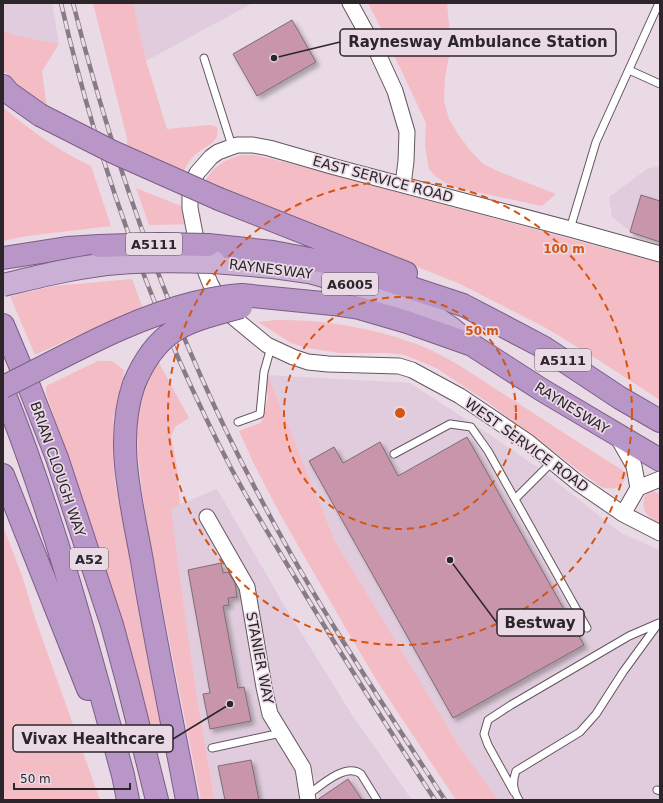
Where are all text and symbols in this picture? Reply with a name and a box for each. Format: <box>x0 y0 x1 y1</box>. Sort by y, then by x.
callout: Raynesway Ambulance Station <box>340 29 616 56</box>
text: Raynesway Ambulance Station <box>348 33 608 51</box>
street label: EAST SERVICE ROAD <box>311 153 455 205</box>
road number: A5111 <box>126 233 182 255</box>
text: 100 m <box>543 242 585 256</box>
street label: RAYNESWAY <box>228 256 314 282</box>
road number: A6005 <box>322 273 378 295</box>
text: 50 m <box>465 324 499 338</box>
road number: A5111 <box>535 349 591 371</box>
street label: RAYNESWAY <box>532 379 612 437</box>
street label: WEST SERVICE ROAD <box>462 395 592 495</box>
street label: BRIAN CLOUGH WAY <box>27 399 89 539</box>
centre of rings <box>393 406 407 420</box>
road number: A52 <box>70 548 108 570</box>
callout: Bestway <box>497 609 584 636</box>
street label: STANIER WAY <box>243 610 277 706</box>
text: Bestway <box>504 614 576 632</box>
callout: Vivax Healthcare <box>13 725 173 752</box>
text: Vivax Healthcare <box>21 730 165 748</box>
scale bar <box>14 765 130 791</box>
text: 50 m <box>20 772 51 786</box>

